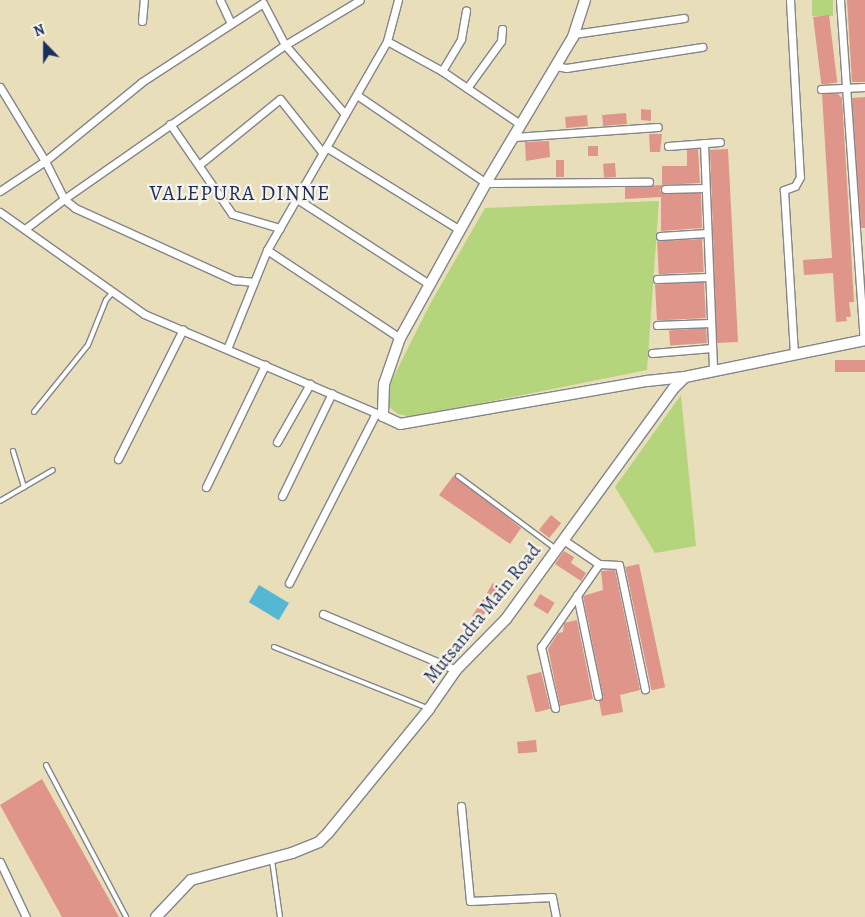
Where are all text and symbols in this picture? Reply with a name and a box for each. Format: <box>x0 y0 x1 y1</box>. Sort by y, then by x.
north arrow <box>20 20 70 70</box>
text: N <box>31 20 47 41</box>
district label: VALEPURA DINNE <box>148 180 332 206</box>
street label: Mutsandra Main Road <box>420 540 546 688</box>

